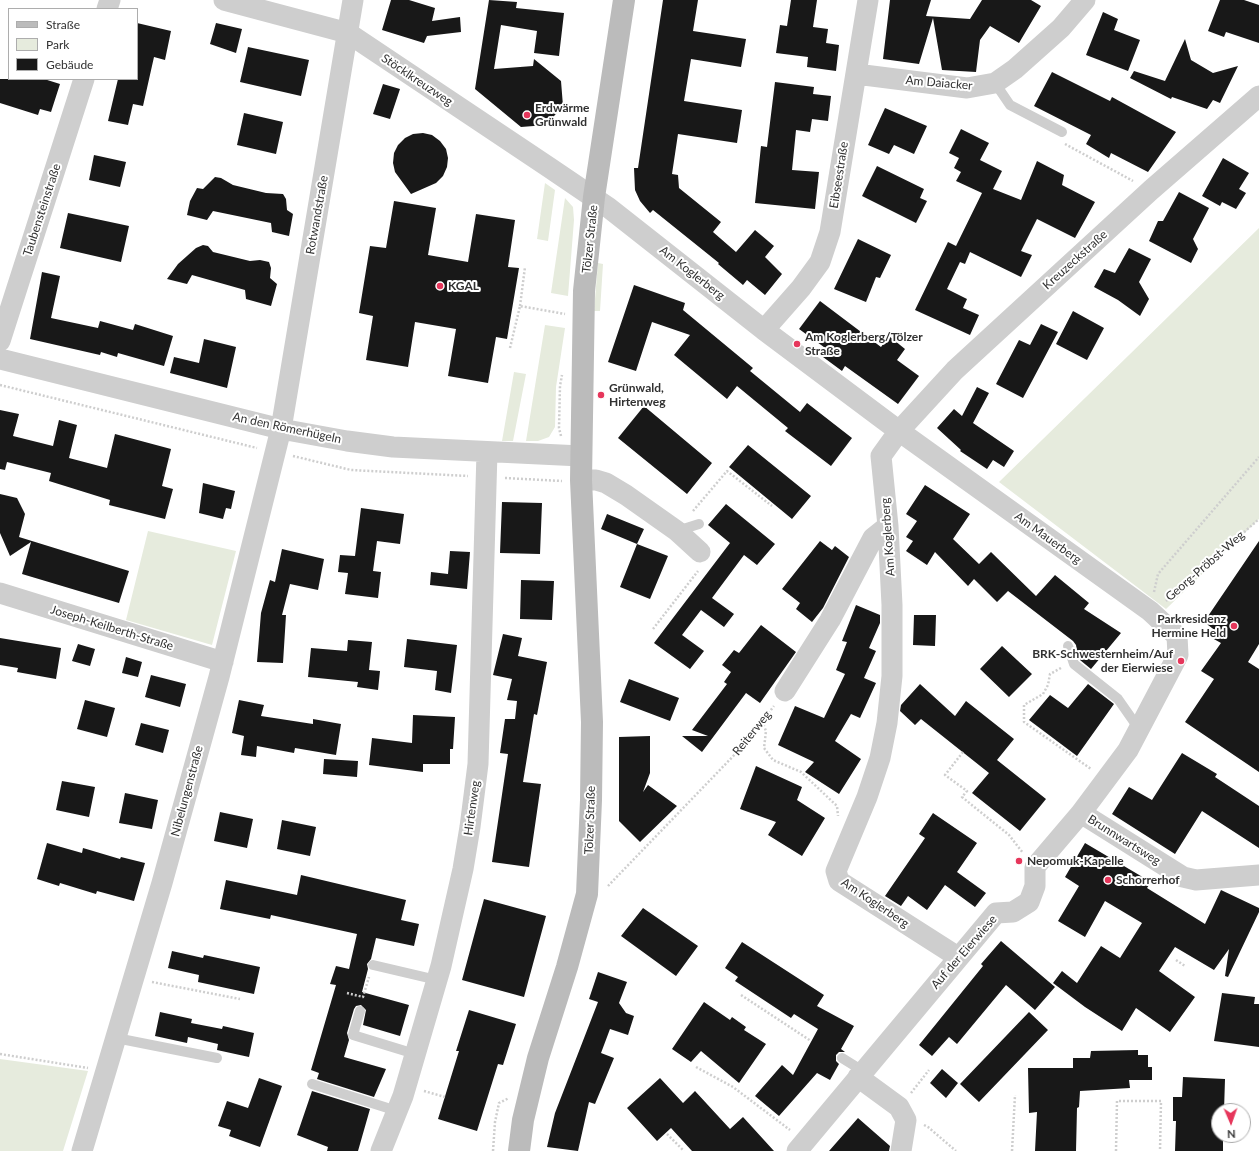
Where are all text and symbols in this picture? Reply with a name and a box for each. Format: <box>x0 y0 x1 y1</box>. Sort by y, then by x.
legend <box>8 8 138 80</box>
text: Straße <box>46 17 80 32</box>
text: Park <box>46 37 69 52</box>
street label: Stöcklkreuzweg <box>379 51 455 109</box>
text: Gebäude <box>46 57 93 72</box>
street label: Am Daiacker <box>905 73 973 93</box>
place label: Erdwärme Grünwald <box>535 101 589 129</box>
marker: Erdwärme Grünwald <box>522 110 532 120</box>
street label: Eibseestraße <box>827 141 851 209</box>
street label: Taubensteinstraße <box>20 162 64 258</box>
street label: Rotwandstraße <box>303 174 331 256</box>
street label: Tölzer Straße <box>579 204 601 274</box>
street label: Kreuzeckstraße <box>1040 227 1110 293</box>
street label: Am Koglerberg <box>657 243 727 303</box>
place label: KGAL <box>448 279 479 293</box>
marker: KGAL <box>435 281 445 291</box>
place label: Am Koglerberg/Tölzer Straße <box>805 330 923 358</box>
marker: Am Koglerberg/Tölzer Straße <box>792 339 802 349</box>
place label: Grünwald, Hirtenweg <box>609 381 666 409</box>
marker: Grünwald, Hirtenweg <box>596 390 606 400</box>
street label: An den Römerhügeln <box>231 409 343 447</box>
street label: Am Koglerberg <box>878 497 898 577</box>
street label: Am Mauerberg <box>1012 509 1084 567</box>
street label: Georg-Pröbst-Weg <box>1163 528 1247 604</box>
street label: Joseph-Keilberth-Straße <box>49 602 175 654</box>
place label: Parkresidenz Hermine Held <box>1152 612 1226 640</box>
marker: Parkresidenz Hermine Held <box>1229 621 1239 631</box>
place label: BRK-Schwesternheim/Auf der Eierwiese <box>1032 647 1173 675</box>
marker: BRK-Schwesternheim/Auf der Eierwiese <box>1176 656 1186 666</box>
street label: Reiterweg <box>730 708 774 758</box>
street label: Nibelungenstraße <box>168 744 206 838</box>
street label: Hirtenweg <box>461 780 483 836</box>
street label: Tölzer Straße <box>582 786 598 854</box>
street label: Brunnwartsweg <box>1085 812 1163 868</box>
place label: Nepomuk-Kapelle <box>1027 854 1124 868</box>
marker: Nepomuk-Kapelle <box>1014 856 1024 866</box>
place label: Schorrerhof <box>1116 873 1179 887</box>
street label: Am Koglerberg <box>838 875 912 931</box>
marker: Schorrerhof <box>1103 875 1113 885</box>
street label: Auf der Eierwiese <box>928 912 1000 992</box>
north arrow <box>1211 1103 1251 1143</box>
text: N <box>1227 1128 1236 1141</box>

